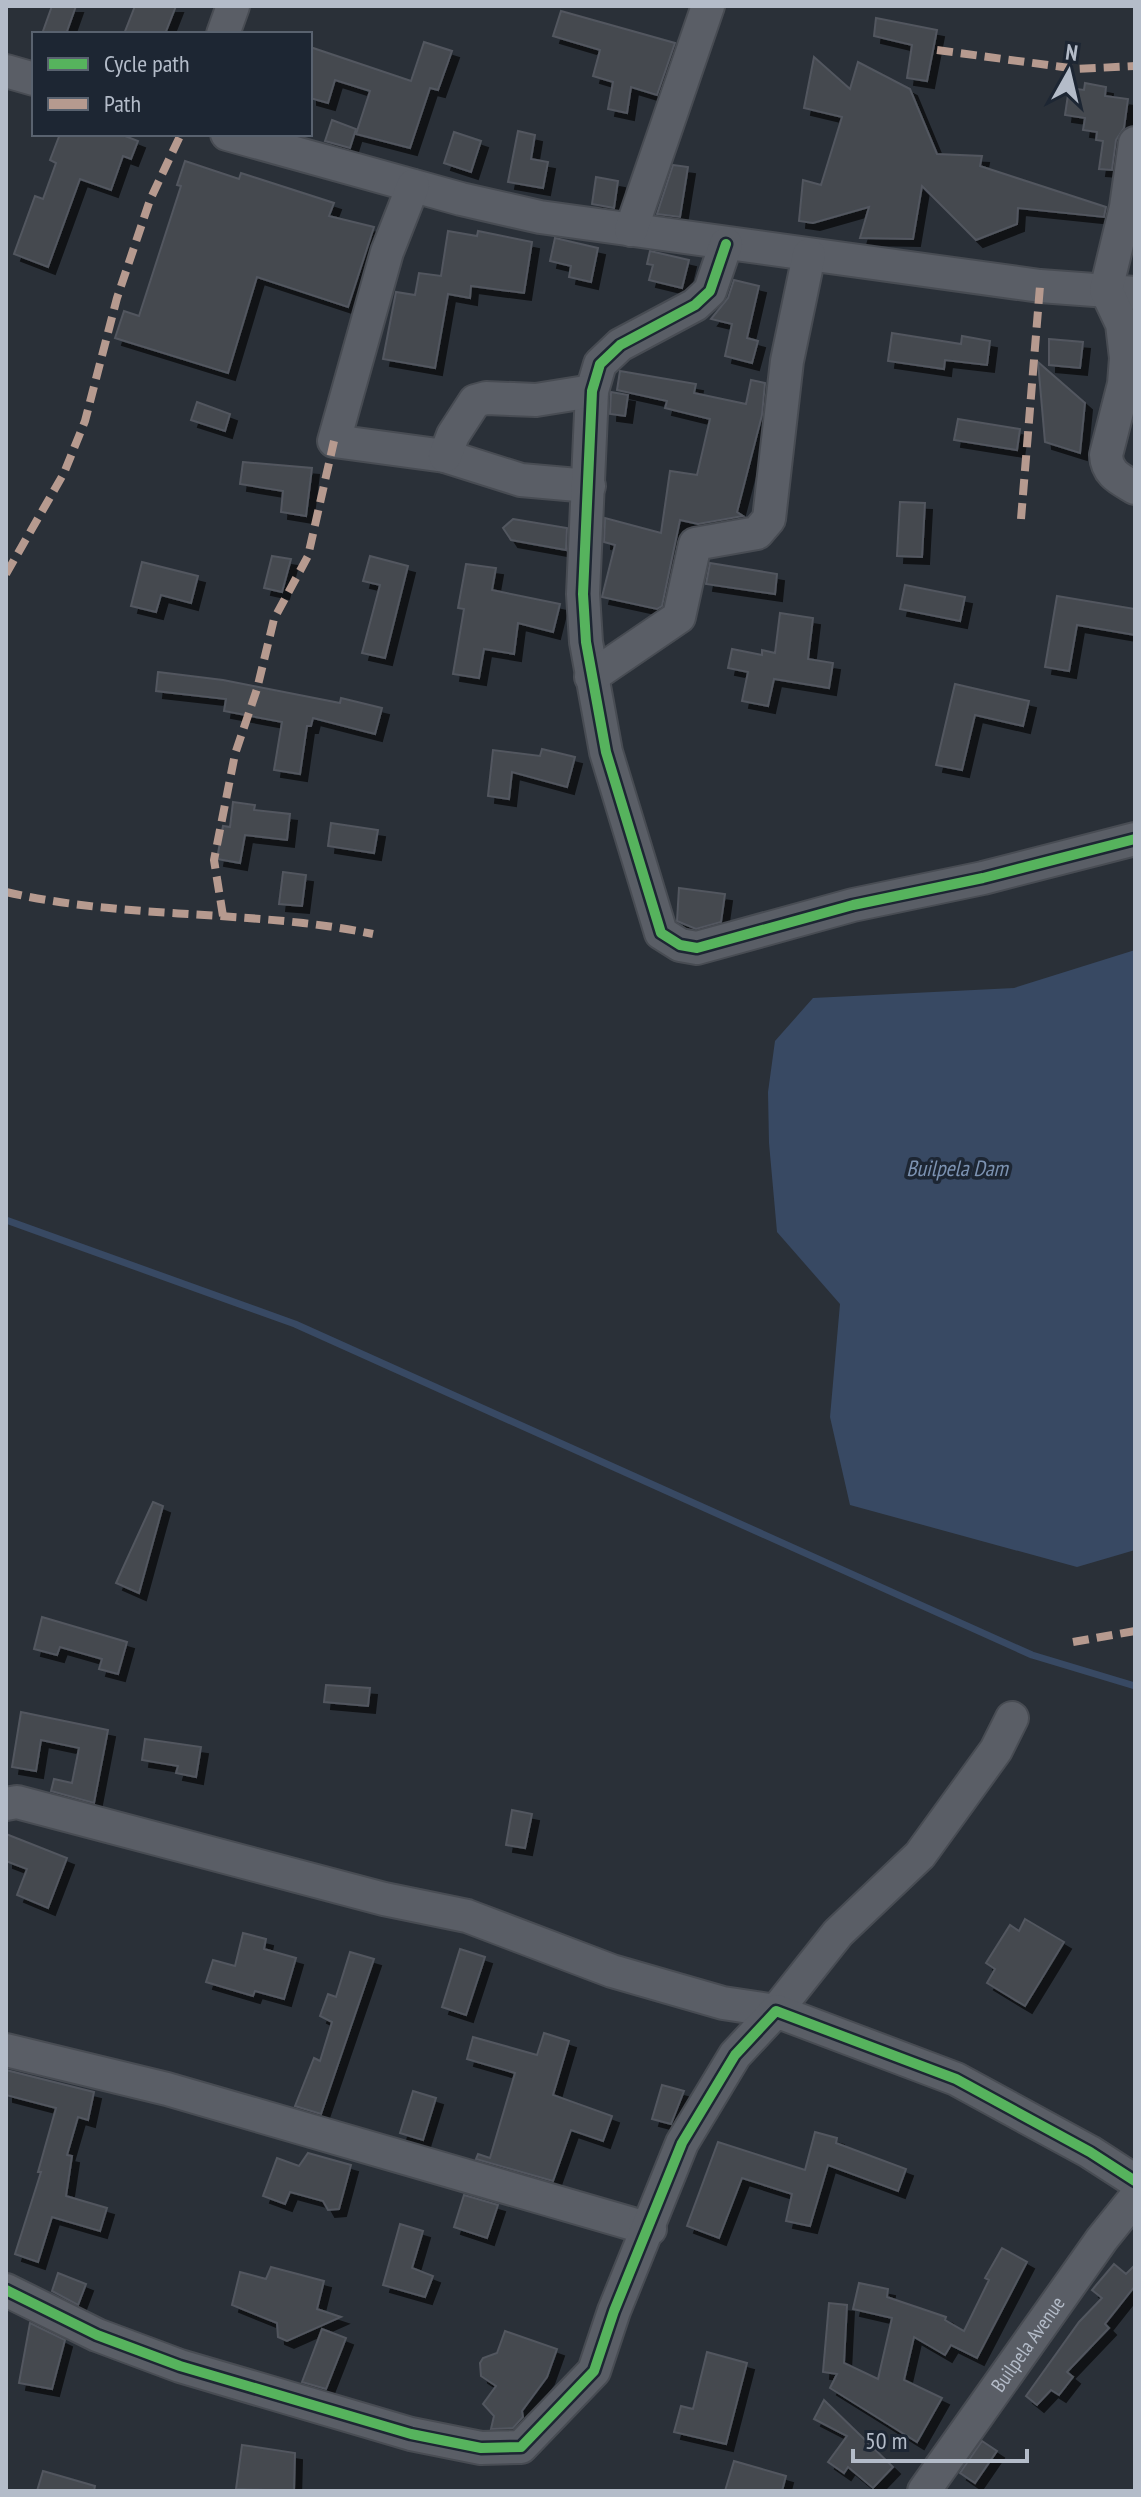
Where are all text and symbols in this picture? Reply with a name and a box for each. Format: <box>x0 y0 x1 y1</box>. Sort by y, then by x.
legend <box>32 32 312 136</box>
north arrow <box>1029 32 1109 112</box>
text: N <box>1064 38 1080 67</box>
text: Cycle path <box>104 48 190 79</box>
text: Path <box>104 88 141 119</box>
water label: Builpela Dam <box>906 1154 1010 1182</box>
street label: Builpela Avenue <box>985 2291 1071 2397</box>
scale bar <box>853 2413 1027 2463</box>
text: 50 m <box>865 2425 907 2456</box>

